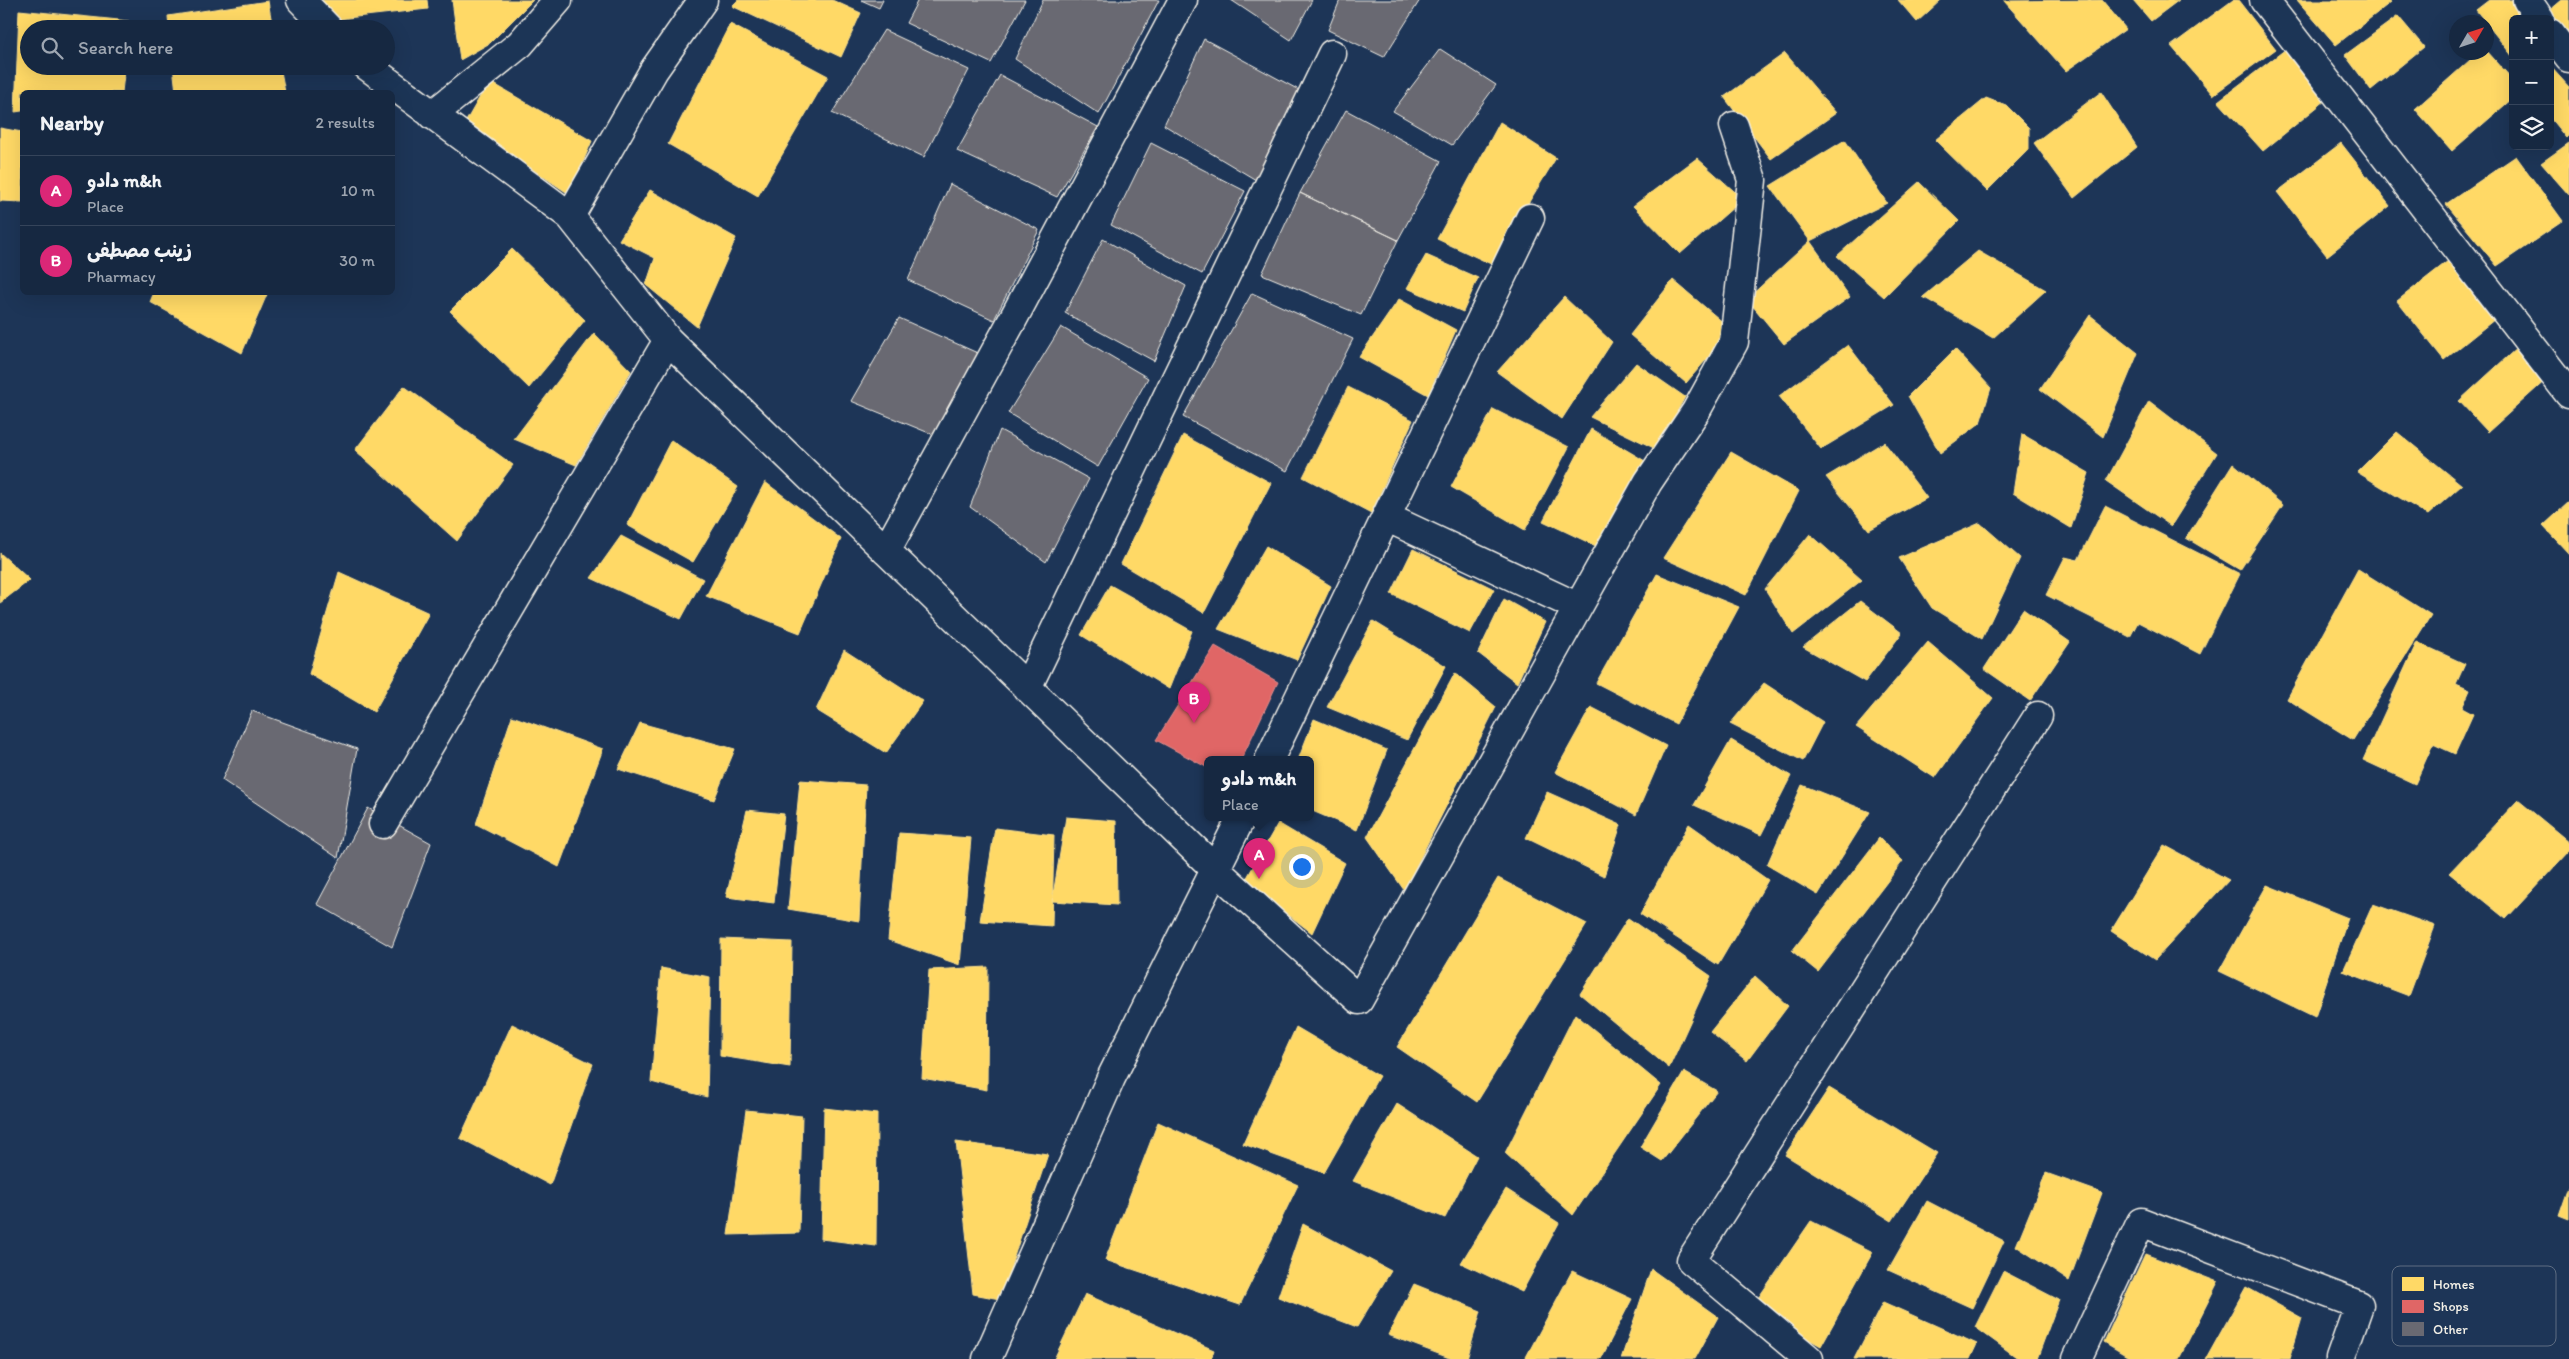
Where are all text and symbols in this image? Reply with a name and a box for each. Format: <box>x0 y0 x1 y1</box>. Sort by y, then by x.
north arrow <box>2449 15 2494 60</box>
map controls <box>2509 15 2554 150</box>
button: + <box>2509 15 2554 60</box>
search box <box>20 20 395 75</box>
icon: search <box>38 34 66 62</box>
text: Search here <box>78 36 173 59</box>
button: − <box>2509 60 2554 105</box>
button: layers <box>2509 105 2554 150</box>
text: Nearby <box>40 110 104 135</box>
text: 2 results <box>315 113 375 132</box>
text: دادو m&h <box>87 169 162 192</box>
text: A <box>51 181 61 200</box>
text: 10 m <box>341 181 375 200</box>
text: Place <box>87 197 124 216</box>
text: زينب مصطفى <box>87 239 192 262</box>
text: B <box>51 251 61 270</box>
text: 30 m <box>339 251 375 270</box>
text: Pharmacy <box>87 267 155 286</box>
pin: B <box>1178 682 1210 723</box>
popup <box>1204 756 1314 821</box>
text: دادو m&h <box>1222 767 1296 790</box>
text: Place <box>1222 795 1259 814</box>
pin: A <box>1243 838 1275 879</box>
your location <box>1289 854 1315 880</box>
legend <box>2392 1266 2556 1346</box>
text: Homes <box>2433 1276 2475 1293</box>
text: Shops <box>2433 1298 2469 1315</box>
text: Other <box>2433 1321 2468 1338</box>

